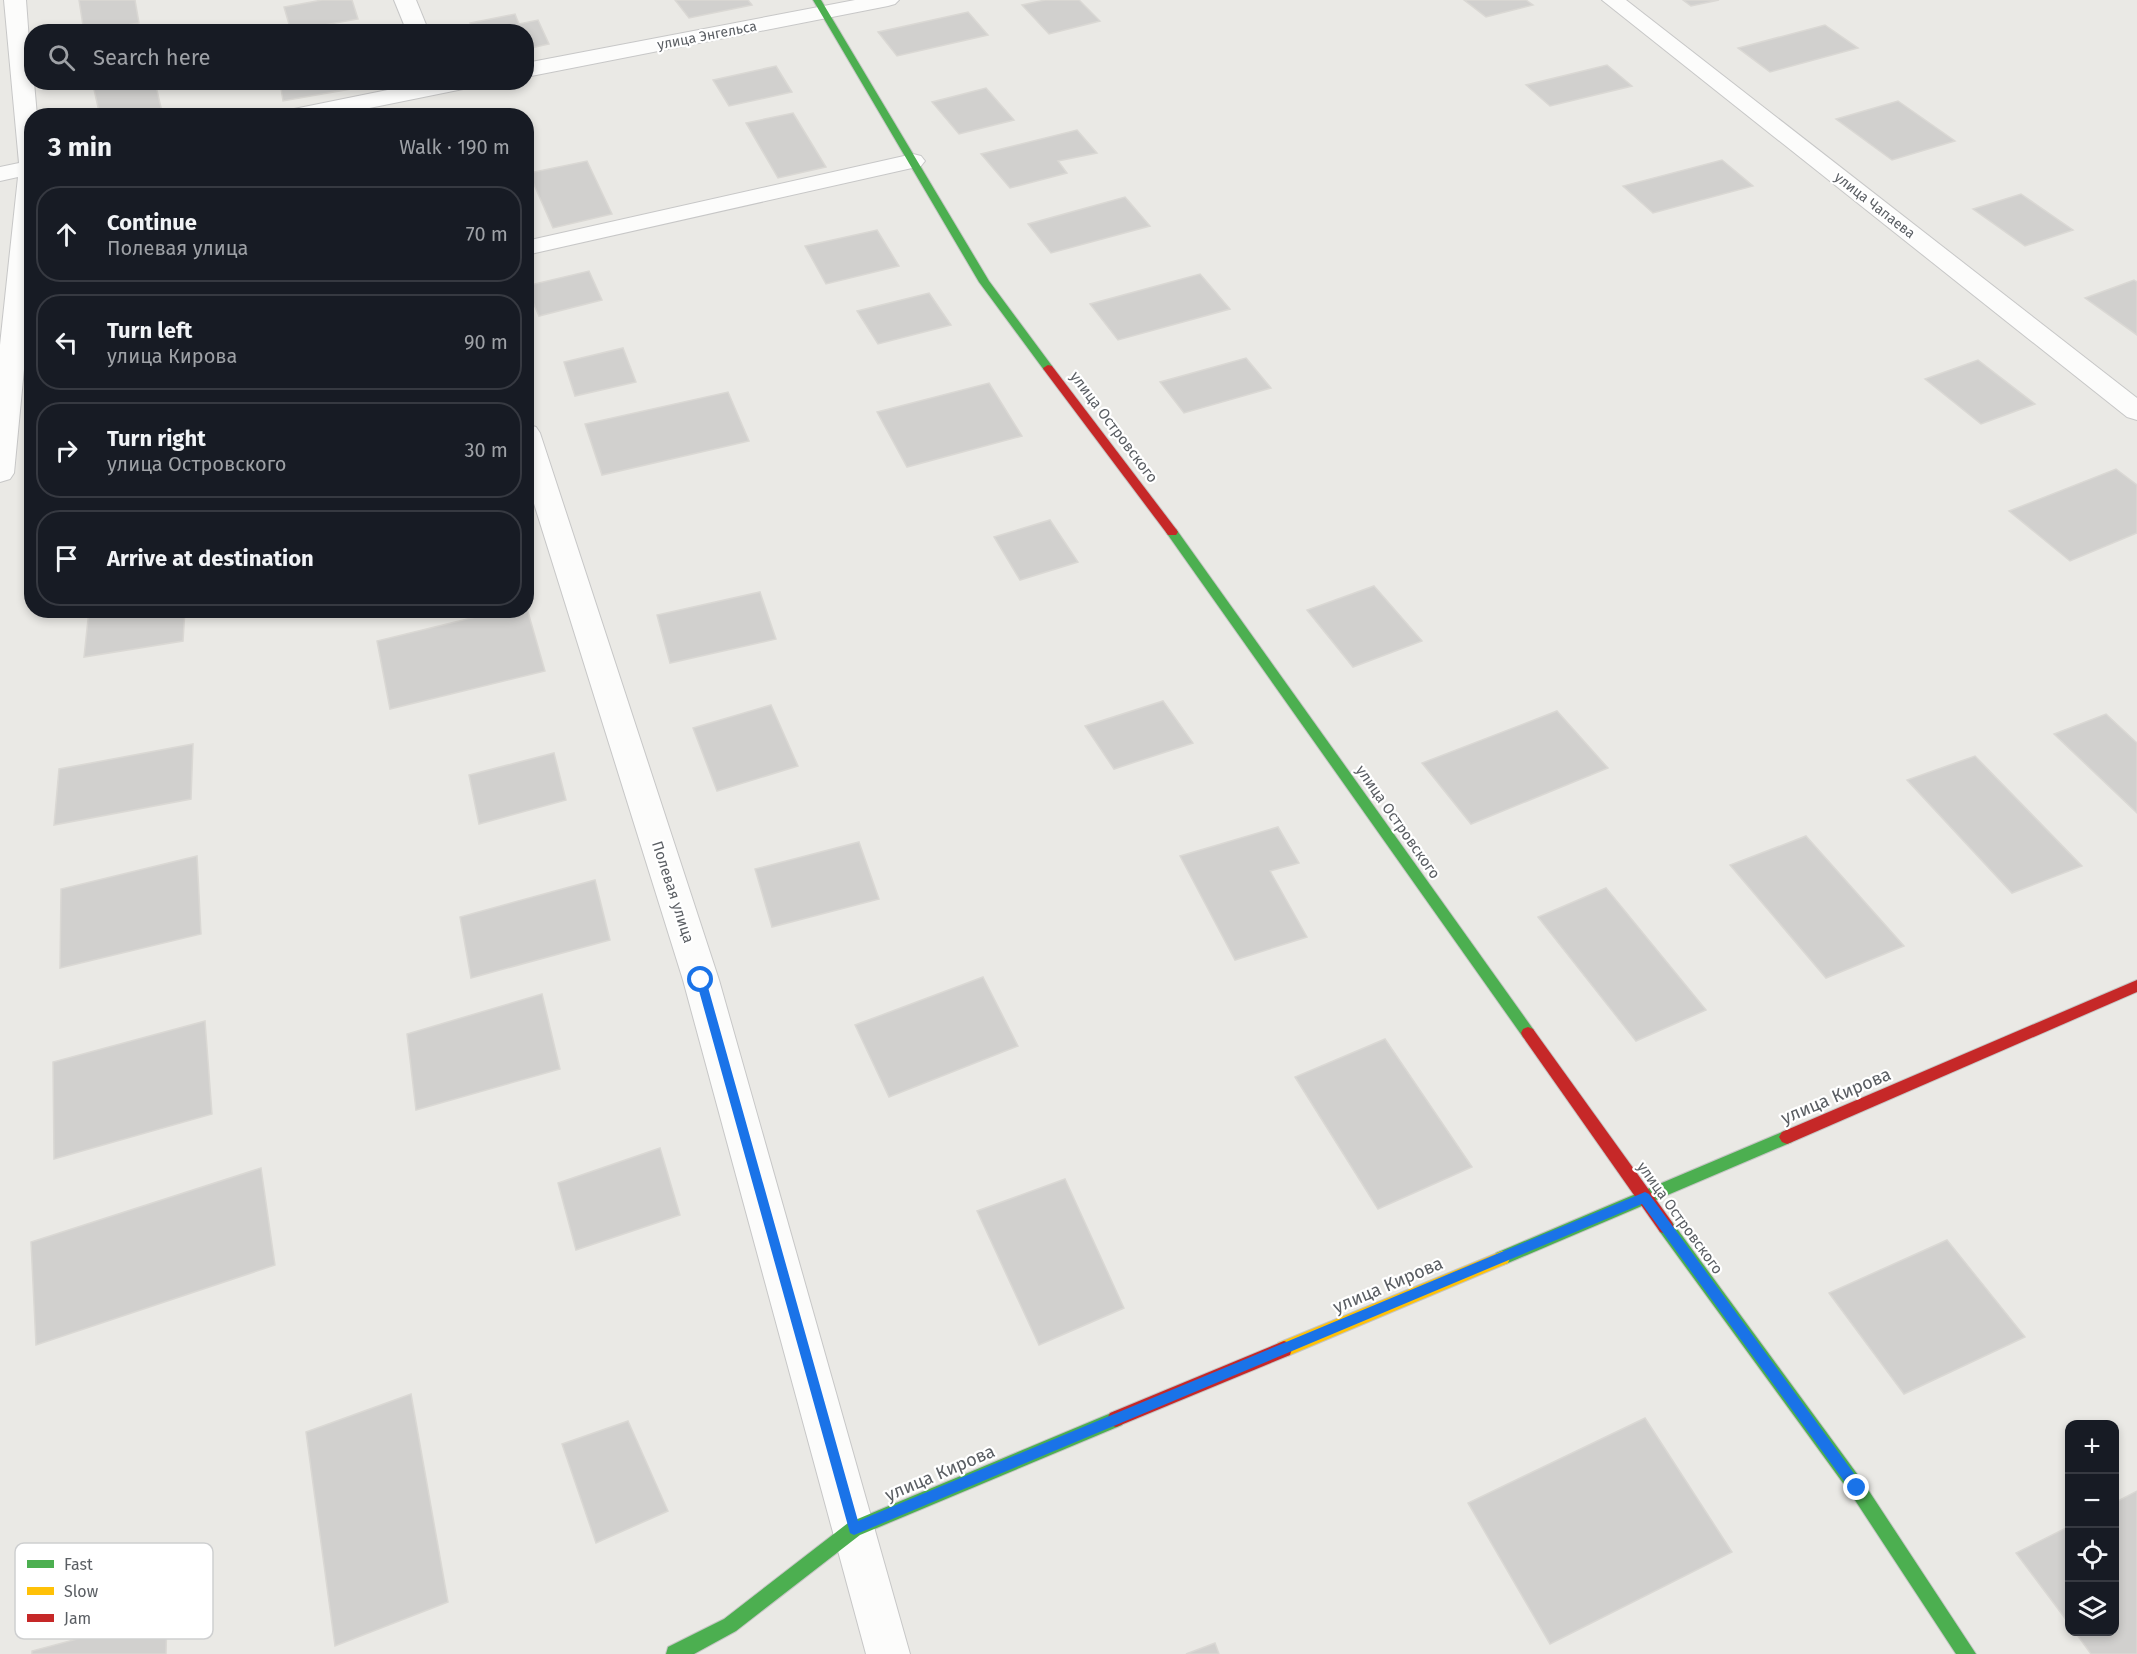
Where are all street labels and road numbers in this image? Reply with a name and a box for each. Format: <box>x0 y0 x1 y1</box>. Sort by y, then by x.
street label: улица Энгельса <box>656 17 758 53</box>
street label: улица Чапаева <box>1831 169 1918 242</box>
street label: улица Островского <box>1066 368 1162 486</box>
street label: улица Островского <box>1352 762 1444 882</box>
street label: Полевая улица <box>648 839 698 945</box>
street label: улица Кирова <box>1778 1063 1894 1129</box>
street label: улица Островского <box>1633 1158 1727 1278</box>
street label: улица Кирова <box>1330 1252 1446 1318</box>
street label: улица Кирова <box>882 1440 998 1506</box>

